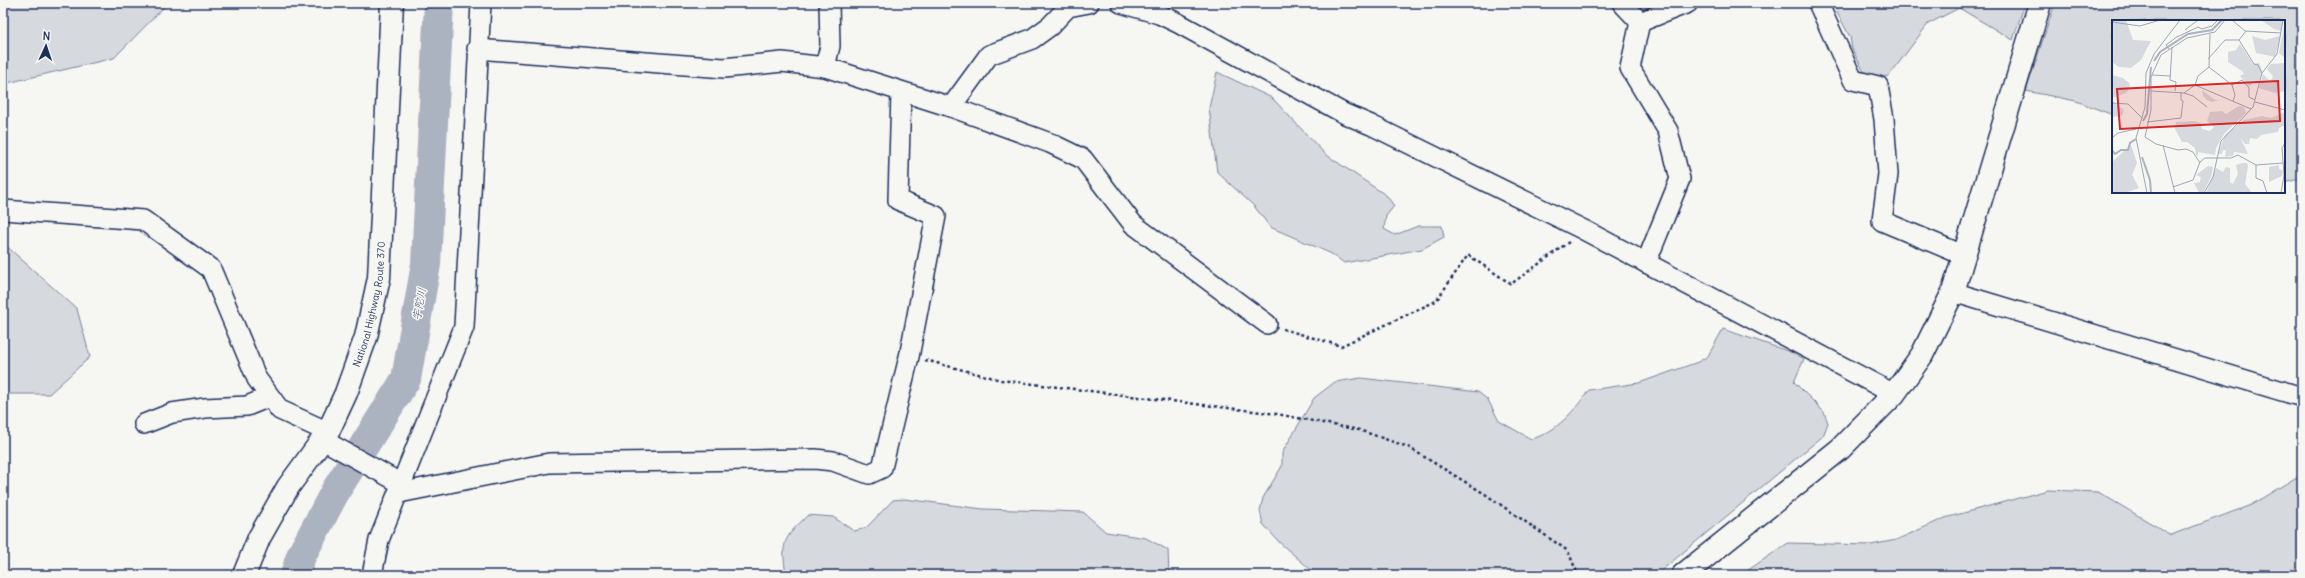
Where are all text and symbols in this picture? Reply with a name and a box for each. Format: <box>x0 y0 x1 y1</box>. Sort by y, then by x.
inset map <box>2112 20 2285 193</box>
north arrow <box>26 26 66 66</box>
text: N <box>42 29 51 43</box>
street label: National Highway Route 370 <box>349 241 387 369</box>
water label: 宇陀川 <box>409 287 429 321</box>

